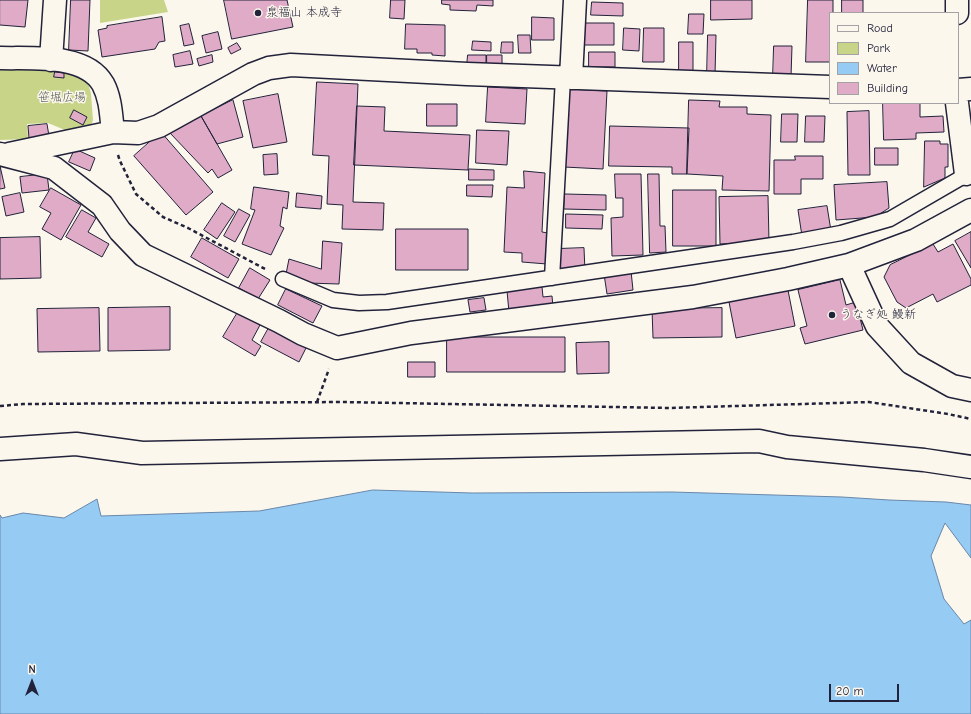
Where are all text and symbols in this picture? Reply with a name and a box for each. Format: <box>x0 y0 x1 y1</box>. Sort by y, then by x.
place label: 泉福山 本成寺 <box>266 6 342 20</box>
marker: 泉福山 本成寺 <box>253 8 263 18</box>
legend <box>829 12 959 104</box>
text: Road <box>867 21 893 35</box>
text: Park <box>867 41 890 55</box>
text: Water <box>867 61 897 75</box>
text: Building <box>867 81 908 95</box>
park label: 笹堀広場 <box>38 91 86 105</box>
place label: うなぎ処 鰻新 <box>840 308 916 322</box>
marker: うなぎ処 鰻新 <box>827 310 837 320</box>
north arrow <box>12 662 52 702</box>
text: N <box>28 663 36 676</box>
scale bar <box>831 676 901 702</box>
text: 20 m <box>836 684 864 698</box>

